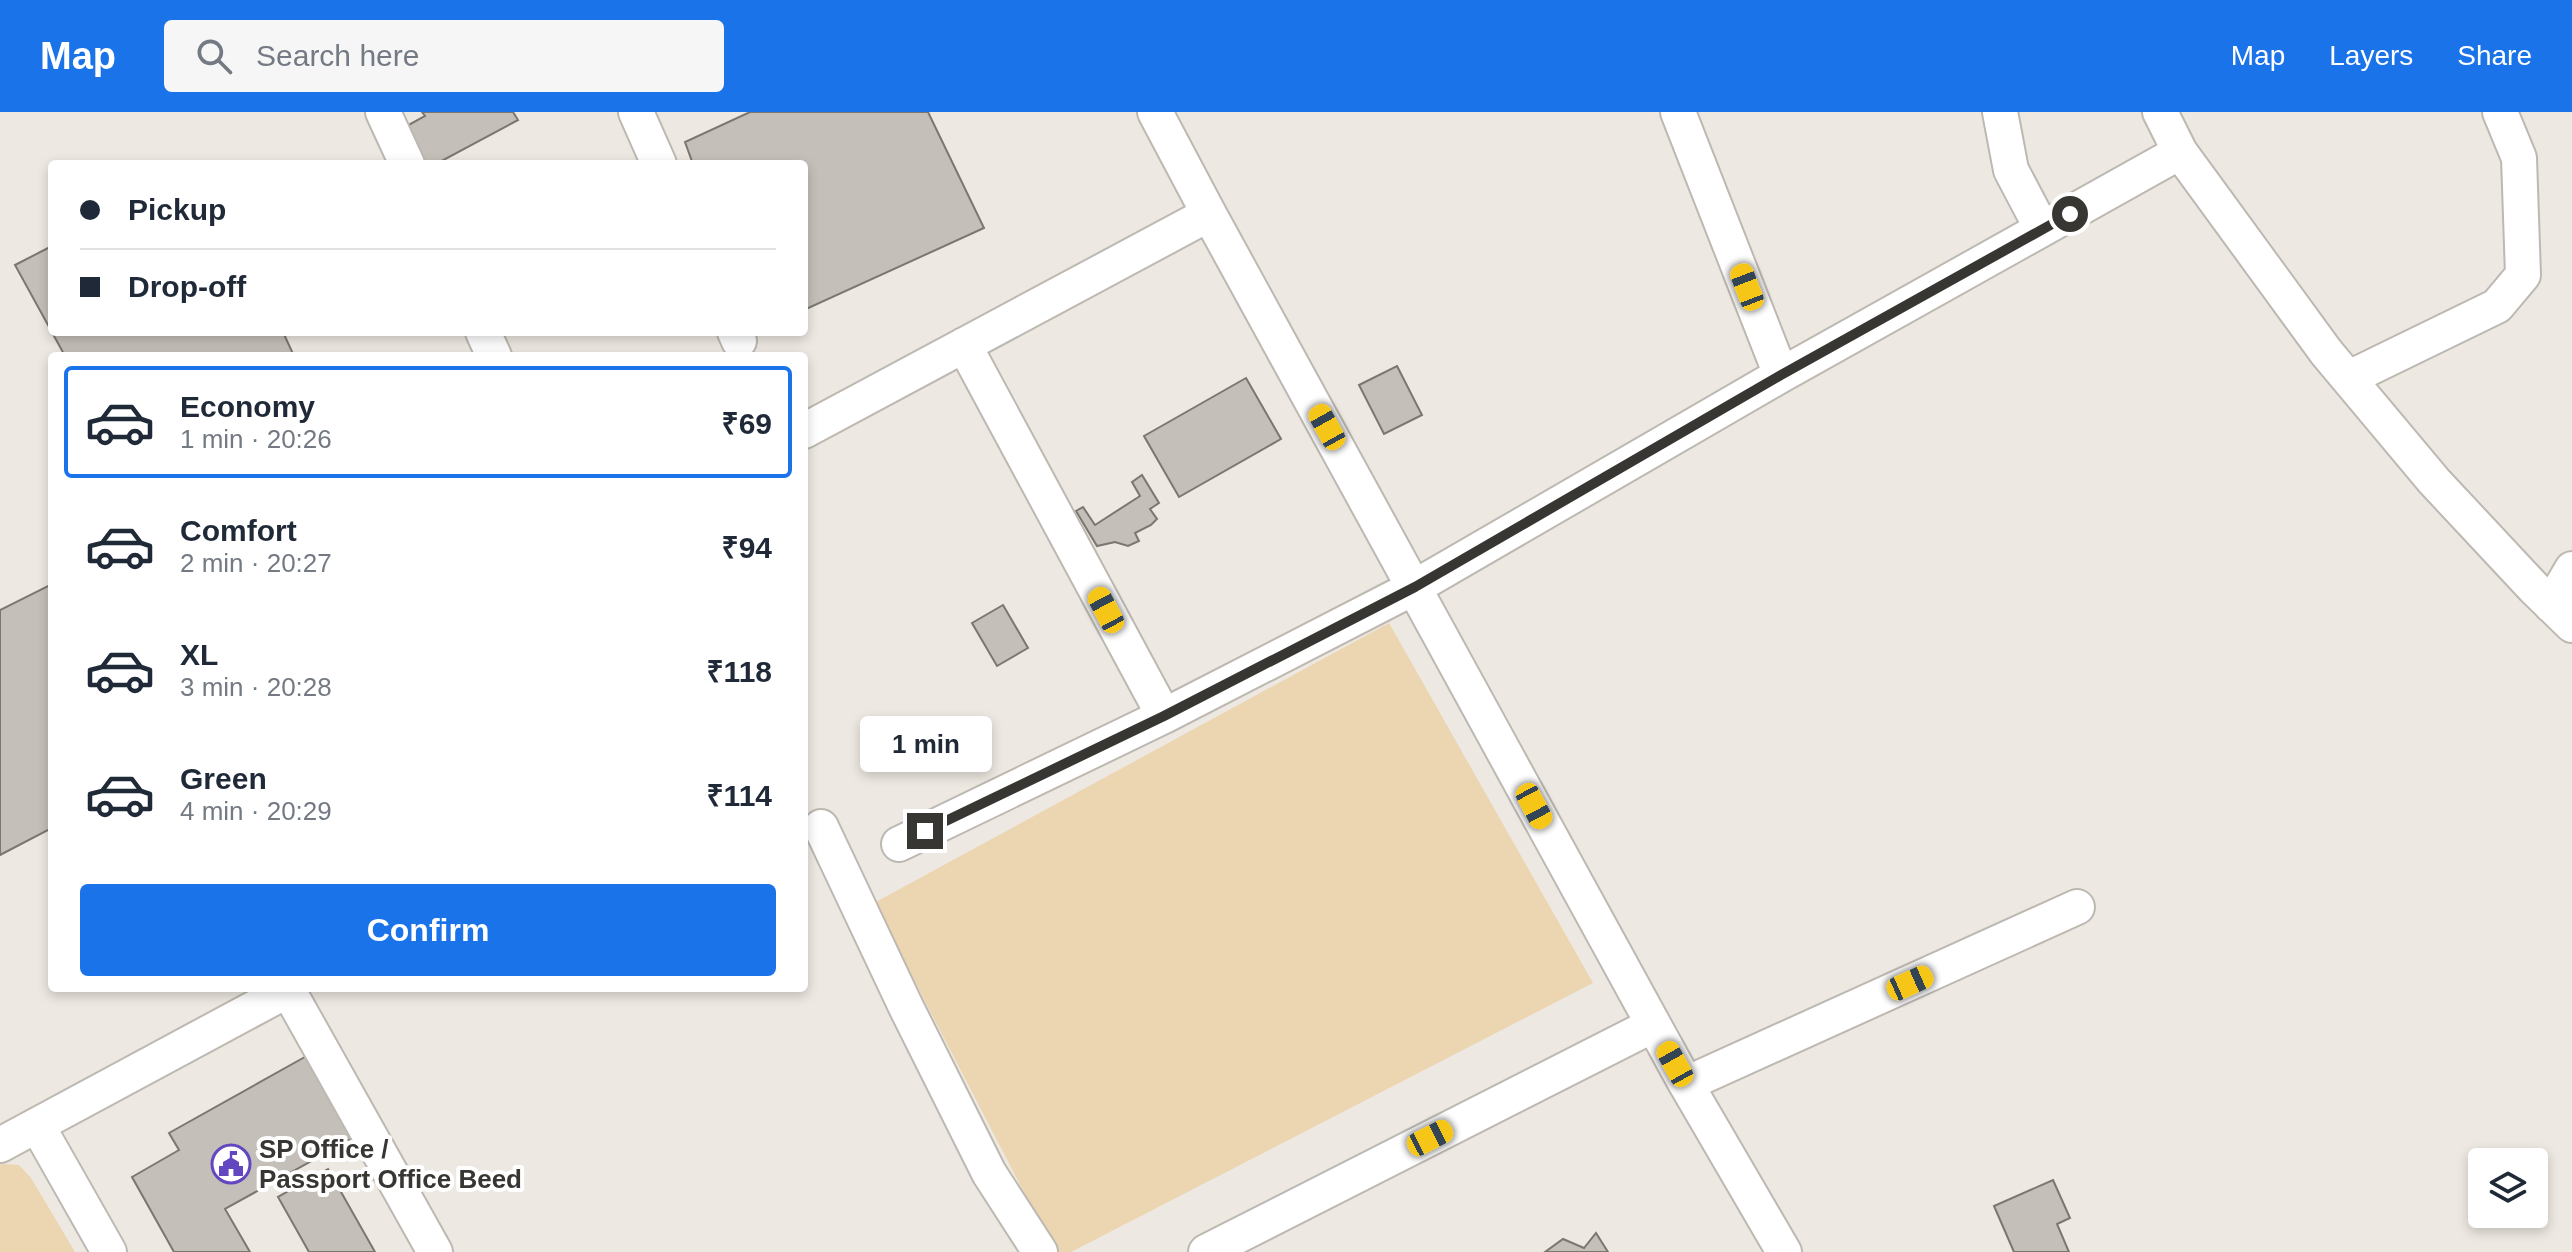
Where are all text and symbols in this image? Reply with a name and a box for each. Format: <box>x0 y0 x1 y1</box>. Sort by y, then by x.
search box <box>164 20 724 92</box>
icon: search <box>192 34 236 78</box>
text: Map <box>40 35 116 77</box>
text: Search here <box>256 39 419 72</box>
text: Map <box>2231 40 2285 71</box>
text: Layers <box>2329 40 2413 71</box>
text: Share <box>2457 40 2532 71</box>
text: Pickup <box>128 193 226 226</box>
route start <box>2052 196 2088 232</box>
car <box>1727 260 1767 314</box>
text: Drop-off <box>128 270 246 303</box>
icon: car <box>84 386 156 458</box>
text: Economy <box>180 390 315 423</box>
car <box>1305 400 1349 454</box>
text: ₹69 <box>721 407 772 440</box>
text: 1 min · 20:26 <box>180 424 332 454</box>
icon: car <box>84 510 156 582</box>
text: Comfort <box>180 514 297 547</box>
text: ₹94 <box>721 531 772 564</box>
text: 2 min · 20:27 <box>180 548 332 578</box>
car <box>1084 583 1128 637</box>
icon: car <box>84 634 156 706</box>
text: XL <box>180 638 218 671</box>
text: ₹118 <box>706 655 772 688</box>
text: 3 min · 20:28 <box>180 672 332 702</box>
callout: 1 min <box>859 715 991 771</box>
text: 1 min <box>892 729 960 759</box>
icon: car <box>84 758 156 830</box>
text: Green <box>180 762 267 795</box>
text: ₹114 <box>706 779 772 812</box>
car <box>1512 779 1556 833</box>
text: 4 min · 20:29 <box>180 796 332 826</box>
route end <box>907 813 943 849</box>
button: Confirm <box>80 884 776 976</box>
car <box>1883 962 1937 1004</box>
car <box>1653 1037 1697 1091</box>
car <box>1403 1116 1457 1160</box>
place label: SP Office / Passport Office Beed <box>259 1134 522 1194</box>
public building icon: SP Office / Passport Office Beed <box>210 1143 252 1185</box>
map controls <box>2468 1148 2548 1228</box>
button: layers <box>2468 1148 2548 1228</box>

